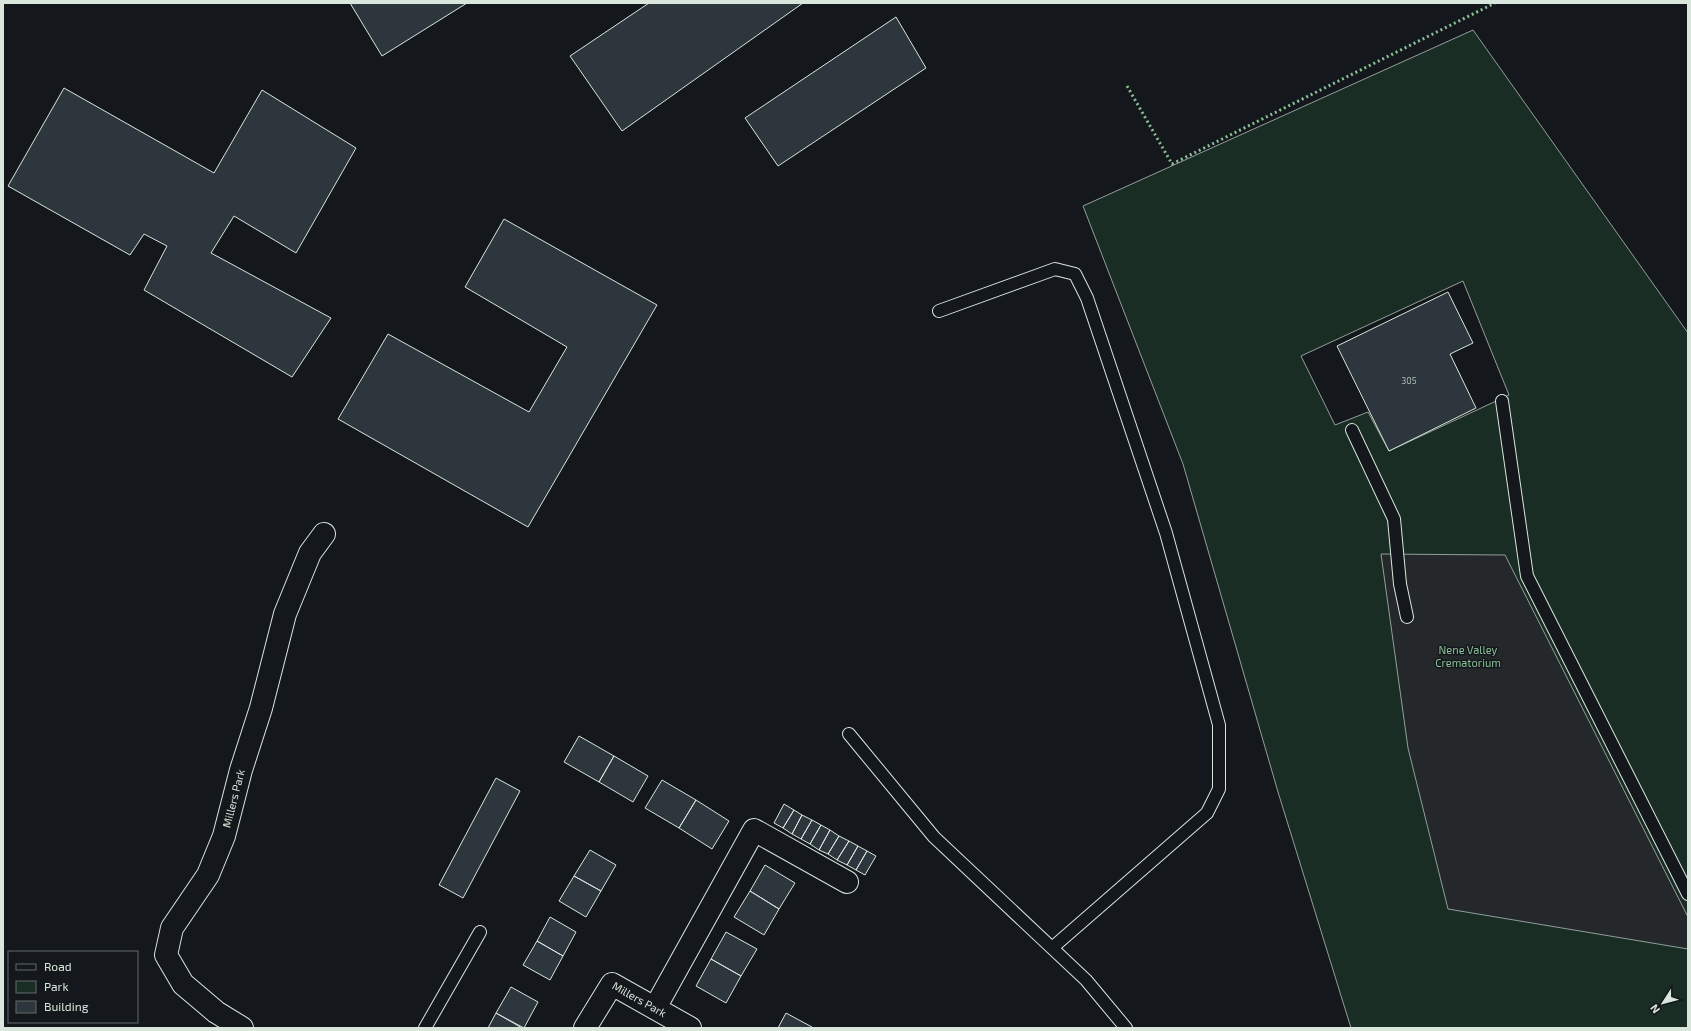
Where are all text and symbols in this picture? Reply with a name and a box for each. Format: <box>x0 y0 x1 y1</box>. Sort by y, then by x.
house number: 305 <box>1401 375 1417 386</box>
park label: Nene Valley Crematorium <box>1435 643 1501 669</box>
street label: Millers Park <box>219 767 247 829</box>
legend <box>8 951 138 1023</box>
text: Road <box>44 959 72 973</box>
text: Park <box>44 979 69 993</box>
street label: Millers Park <box>610 979 669 1020</box>
north arrow <box>1643 983 1683 1023</box>
text: Building <box>44 999 89 1013</box>
text: N <box>1647 1002 1662 1016</box>

